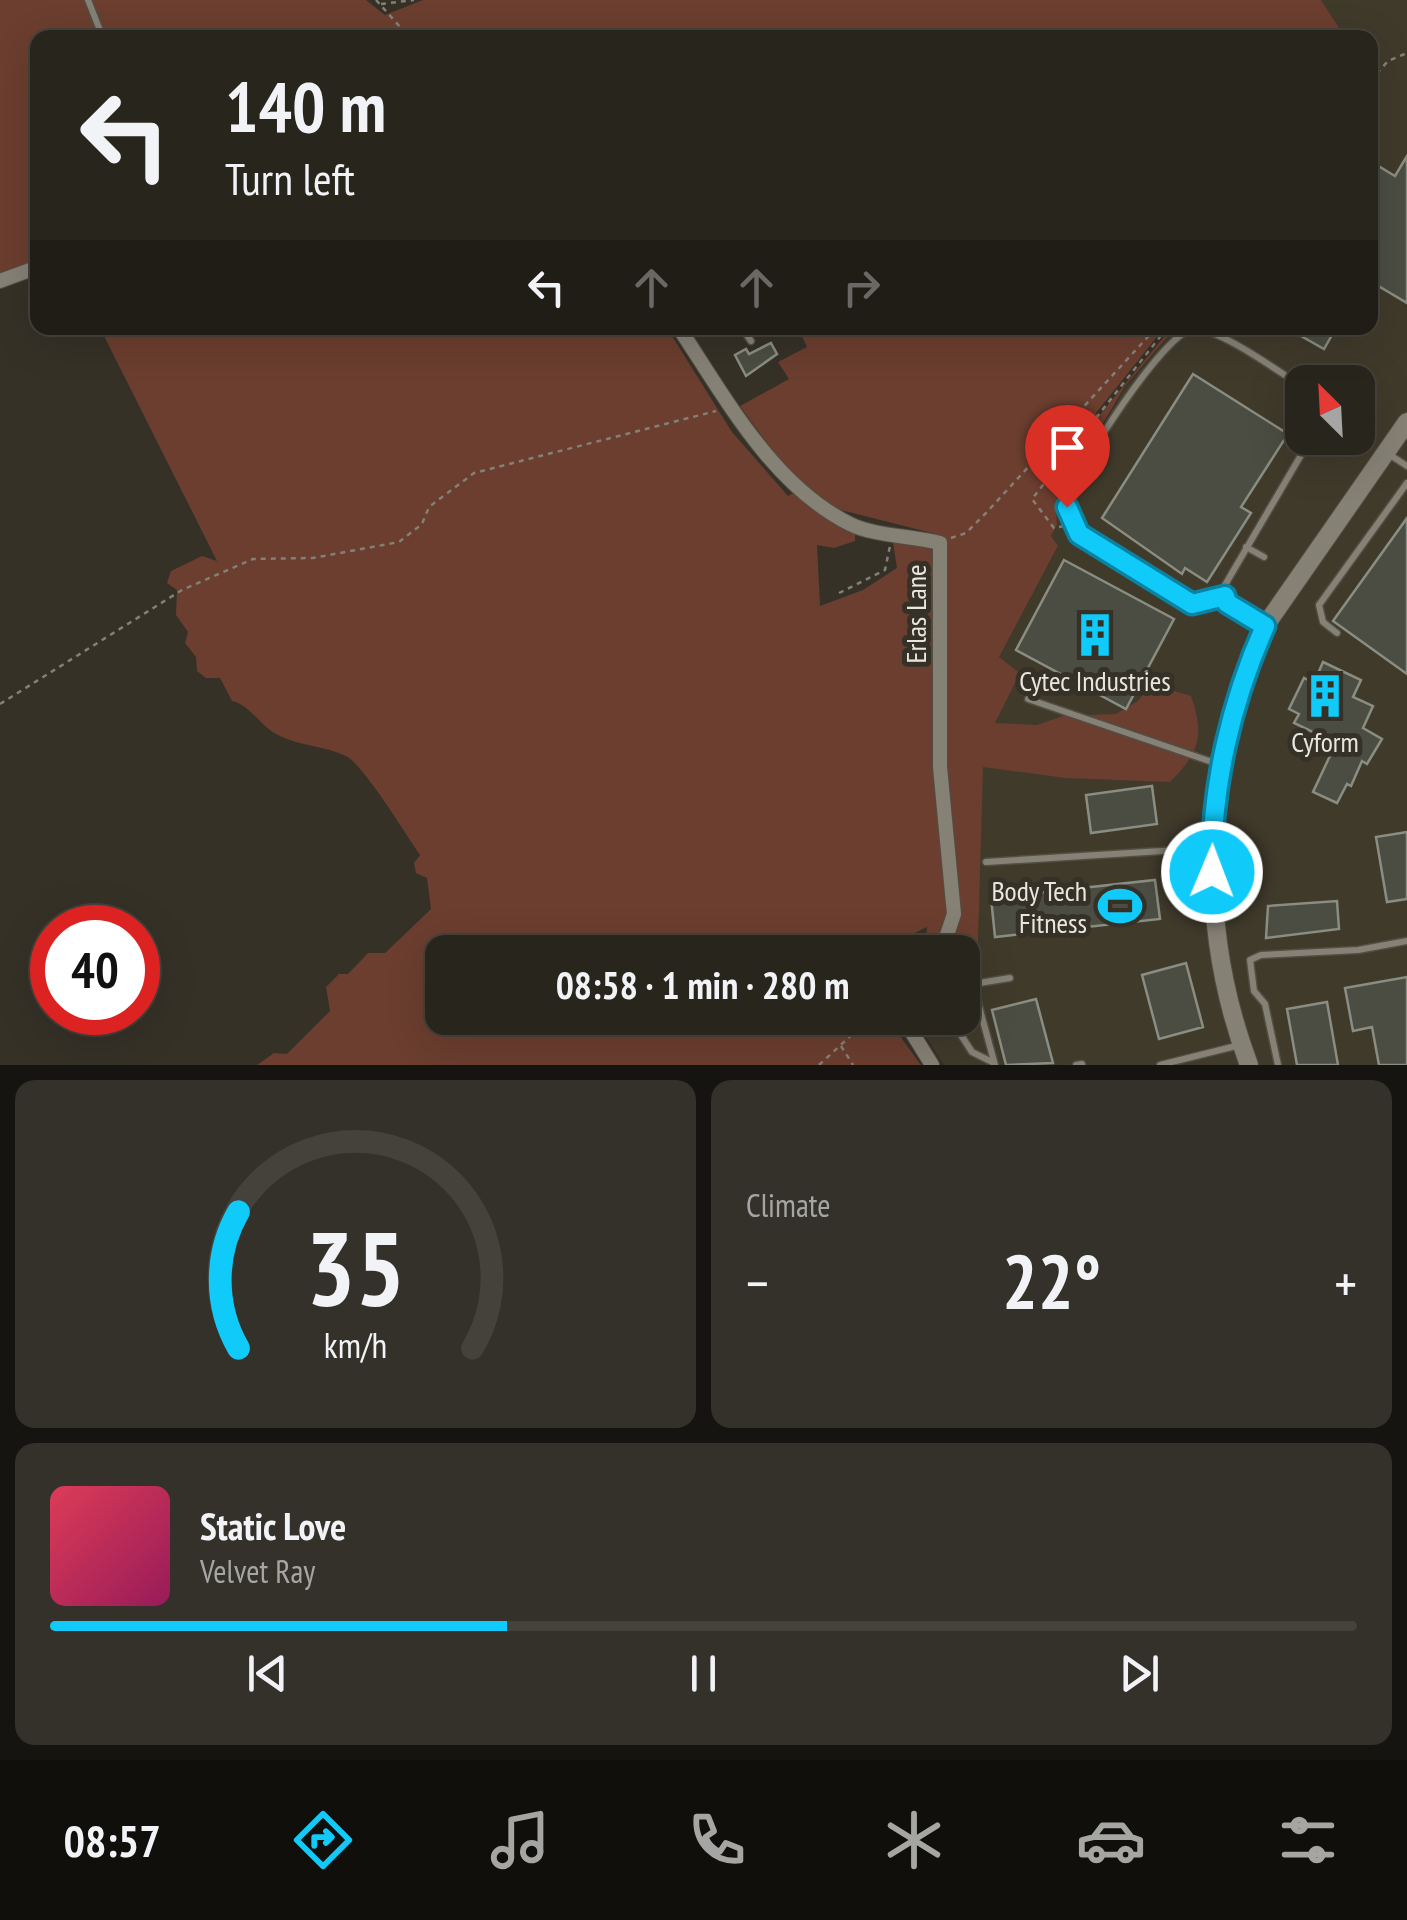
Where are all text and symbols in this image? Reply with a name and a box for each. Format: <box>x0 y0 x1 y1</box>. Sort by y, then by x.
text: 140 m <box>225 61 386 151</box>
icon: left <box>60 70 190 200</box>
text: Turn left <box>225 149 355 207</box>
icon: left <box>519 260 574 315</box>
icon: ahead <box>624 260 679 315</box>
icon: ahead <box>729 260 784 315</box>
icon: right <box>834 260 889 315</box>
north arrow <box>1285 365 1375 455</box>
map controls <box>1285 365 1375 455</box>
pin <box>1025 405 1110 508</box>
icon: arrive <box>1040 420 1095 475</box>
street label: Erlas Lane <box>897 564 934 664</box>
building icon: Cytec Industries <box>1071 611 1119 659</box>
place label: Cytec Industries <box>1019 662 1171 699</box>
building icon: Cyform <box>1301 672 1349 720</box>
place label: Cyform <box>1291 723 1359 760</box>
position arrow <box>1160 820 1264 924</box>
place label: Body Tech Fitness <box>991 872 1087 941</box>
sports icon: Body Tech Fitness <box>1096 882 1144 930</box>
speed limit sign: 40 <box>30 905 160 1035</box>
text: 08:58 · 1 min · 280 m <box>556 960 849 1009</box>
text: Climate <box>746 1184 830 1226</box>
text: 35 <box>306 1200 405 1335</box>
text: 22° <box>1002 1233 1101 1330</box>
text: − <box>746 1247 769 1318</box>
text: + <box>1334 1247 1357 1318</box>
text: km/h <box>324 1322 387 1368</box>
text: Static Love <box>200 1501 346 1550</box>
text: Velvet Ray <box>200 1550 315 1592</box>
icon: previous <box>240 1646 295 1701</box>
icon: pause <box>676 1646 731 1701</box>
icon: next <box>1112 1646 1167 1701</box>
icon: directions <box>288 1805 358 1875</box>
icon: music <box>485 1805 555 1875</box>
icon: phone <box>682 1805 752 1875</box>
icon: climate <box>879 1805 949 1875</box>
icon: car <box>1076 1805 1146 1875</box>
icon: filters <box>1273 1805 1343 1875</box>
text: 08:57 <box>64 1811 161 1869</box>

